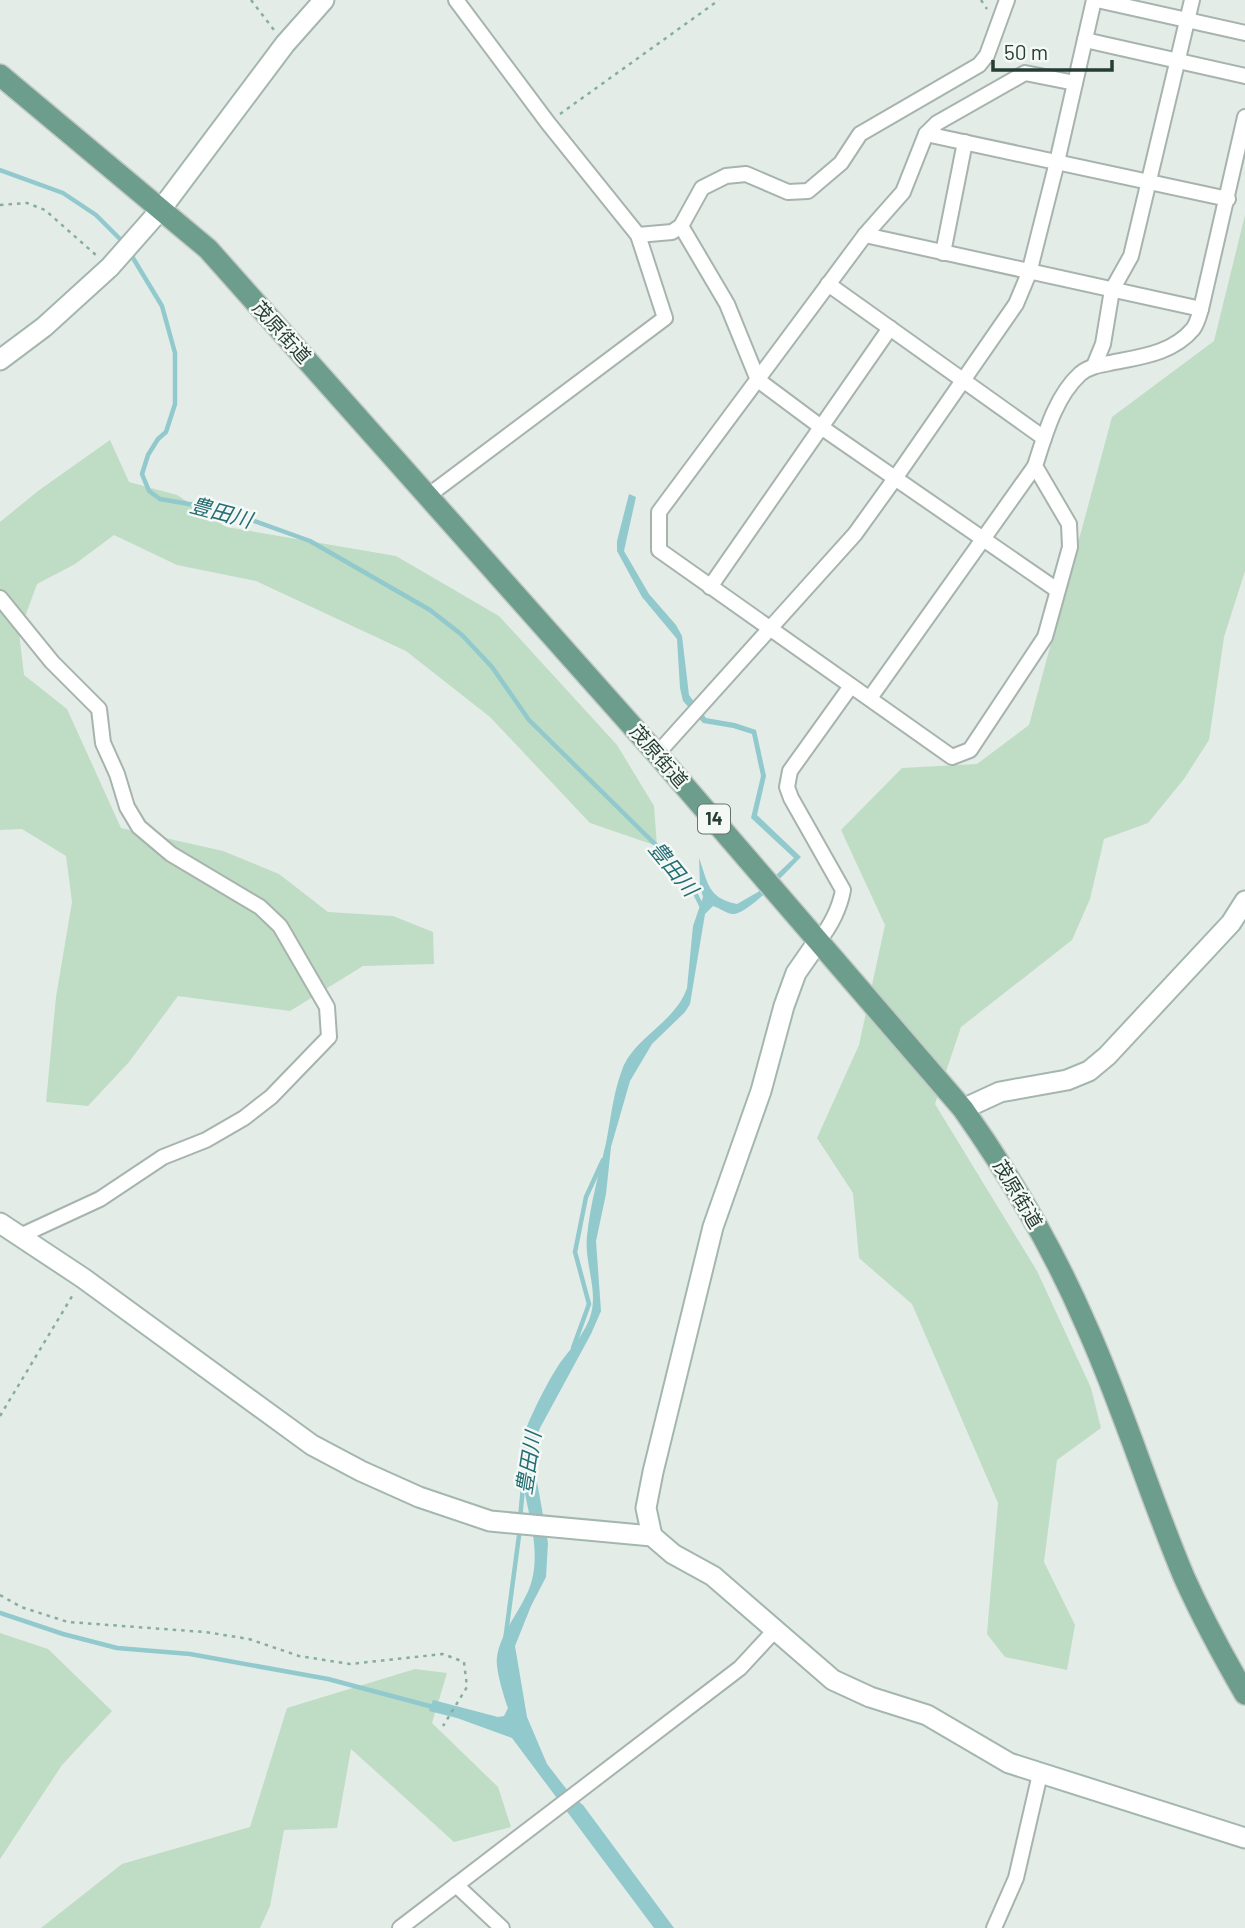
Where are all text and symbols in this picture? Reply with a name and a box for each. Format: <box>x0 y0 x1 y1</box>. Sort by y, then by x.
scale bar <box>993 28 1112 72</box>
text: 50 m <box>1004 39 1048 64</box>
street label: 茂原街道 <box>248 296 316 368</box>
water label: 豊田川 <box>188 491 257 532</box>
street label: 茂原街道 <box>626 719 693 792</box>
road number: 14 <box>698 804 730 834</box>
water label: 豊田川 <box>645 836 705 902</box>
street label: 茂原街道 <box>989 1155 1048 1232</box>
water label: 豊田川 <box>510 1428 545 1496</box>

